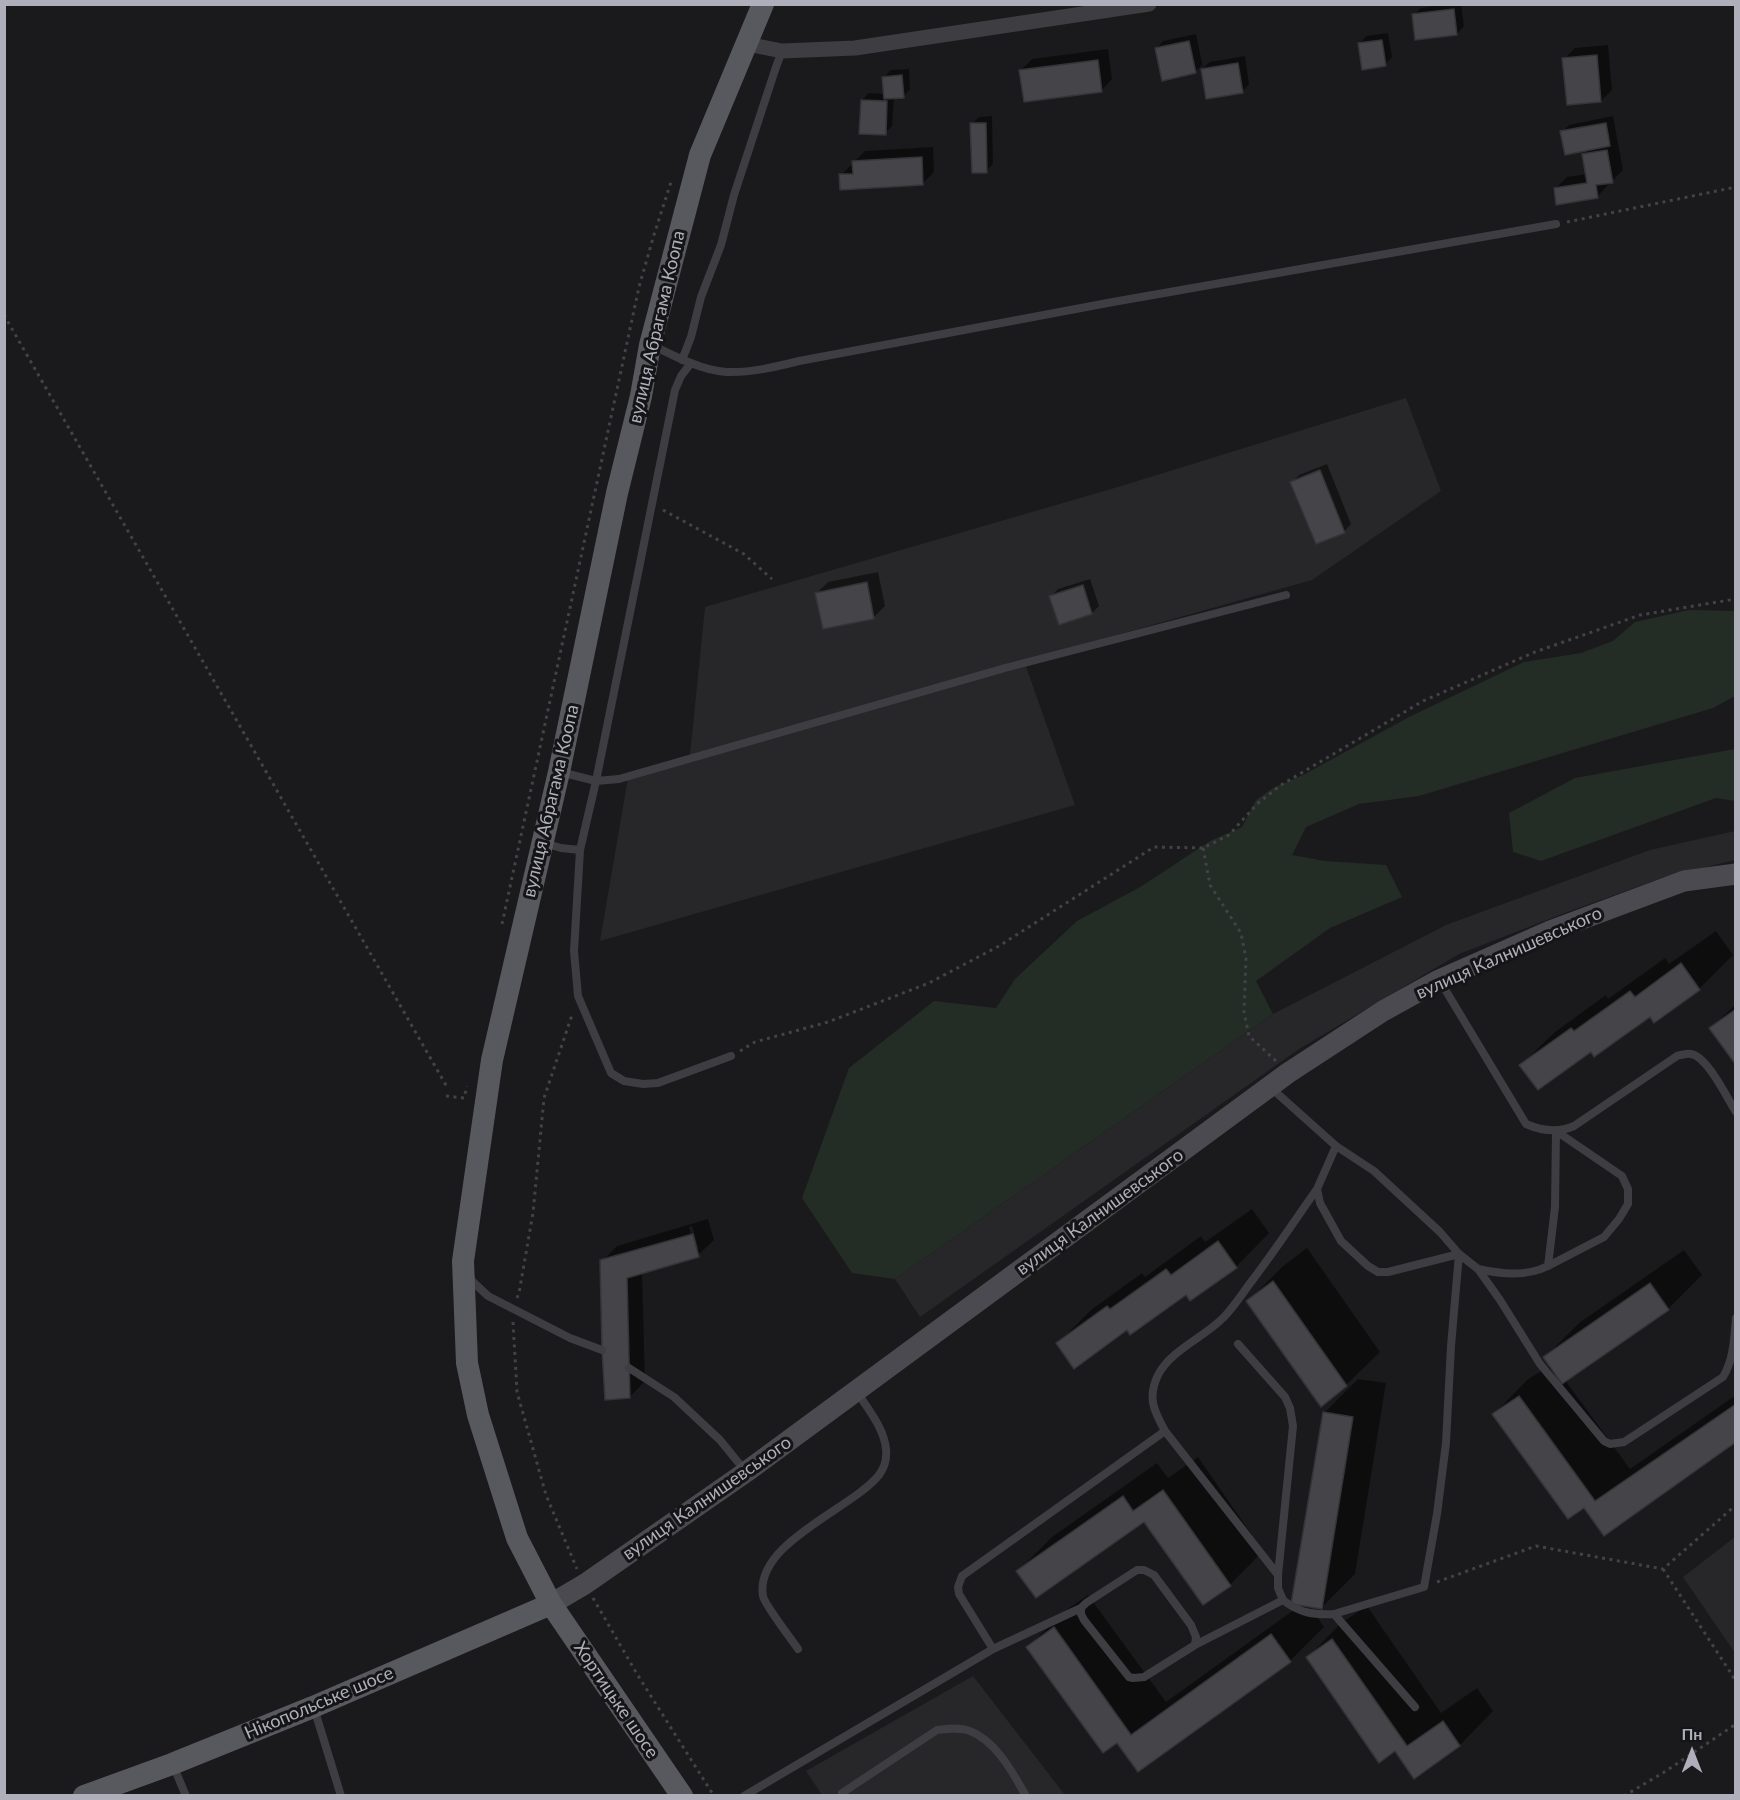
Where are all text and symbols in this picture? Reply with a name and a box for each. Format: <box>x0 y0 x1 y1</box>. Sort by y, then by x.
street label: вулиця Абрагама Коопа <box>624 229 690 425</box>
street label: вулиця Абрагама Коопа <box>518 703 584 899</box>
street label: вулиця Калнишевського <box>1413 902 1605 1004</box>
street label: вулиця Калнишевського <box>1012 1144 1188 1280</box>
street label: вулиця Калнишевського <box>618 1431 796 1565</box>
street label: Хортицьке шосе <box>569 1638 663 1762</box>
street label: Нікопольське шосе <box>241 1662 397 1744</box>
north arrow <box>1662 1722 1722 1782</box>
text: Пн <box>1682 1724 1702 1743</box>

